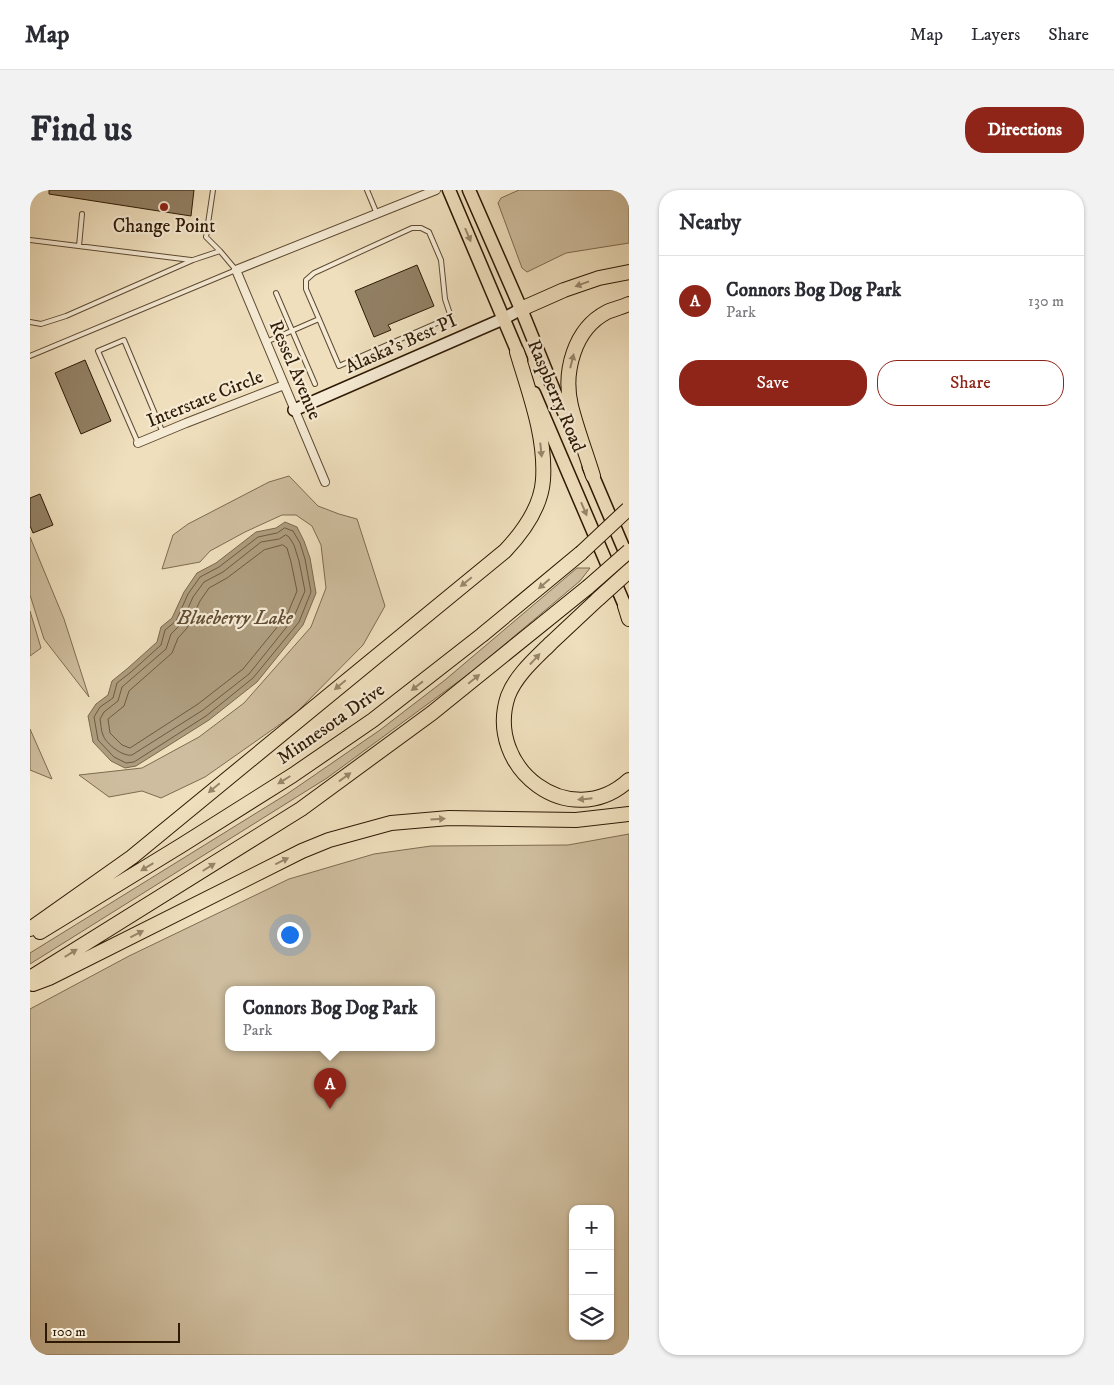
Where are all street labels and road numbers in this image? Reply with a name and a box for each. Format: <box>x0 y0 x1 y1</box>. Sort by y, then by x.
street label: Alaska's Best PI <box>342 309 461 379</box>
street label: Ressel Avenue <box>264 317 326 423</box>
street label: Raspberry Road <box>522 336 590 456</box>
street label: Interstate Circle <box>144 365 267 433</box>
street label: Minnesota Drive <box>273 678 389 770</box>

